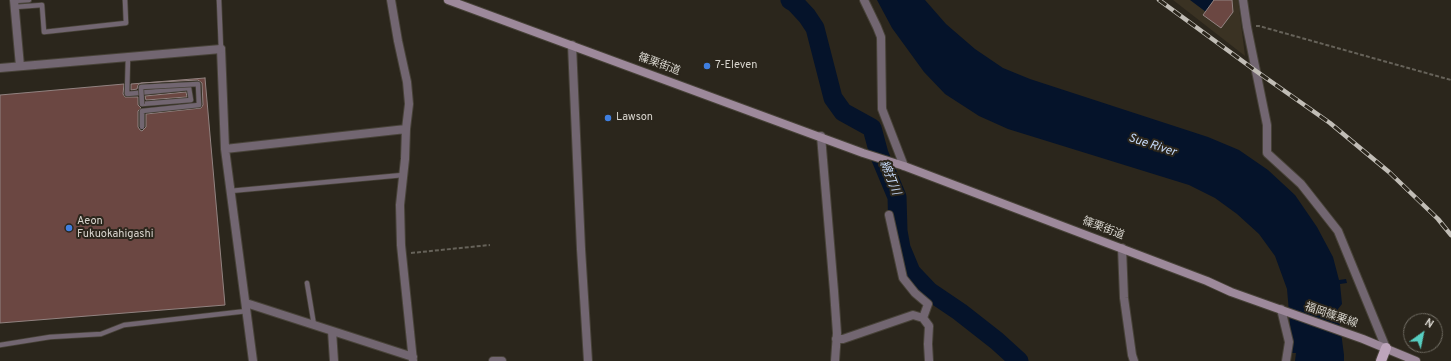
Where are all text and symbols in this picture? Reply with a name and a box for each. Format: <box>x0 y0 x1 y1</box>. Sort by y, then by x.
street label: 篠栗街道 <box>636 51 682 79</box>
place label: 7-Eleven <box>715 59 757 73</box>
marker: 7-Eleven <box>702 61 712 71</box>
place label: Lawson <box>616 111 653 125</box>
marker: Lawson <box>603 113 613 123</box>
water label: Sue River <box>1126 131 1178 161</box>
water label: 綿打川 <box>876 159 902 197</box>
place label: Aeon Fukuokahigashi <box>77 215 153 241</box>
street label: 篠栗街道 <box>1080 215 1126 243</box>
marker: Aeon Fukuokahigashi <box>64 223 74 233</box>
street label: 福岡篠栗線 <box>1303 301 1359 331</box>
north arrow <box>1403 313 1443 353</box>
text: N <box>1422 316 1436 332</box>

